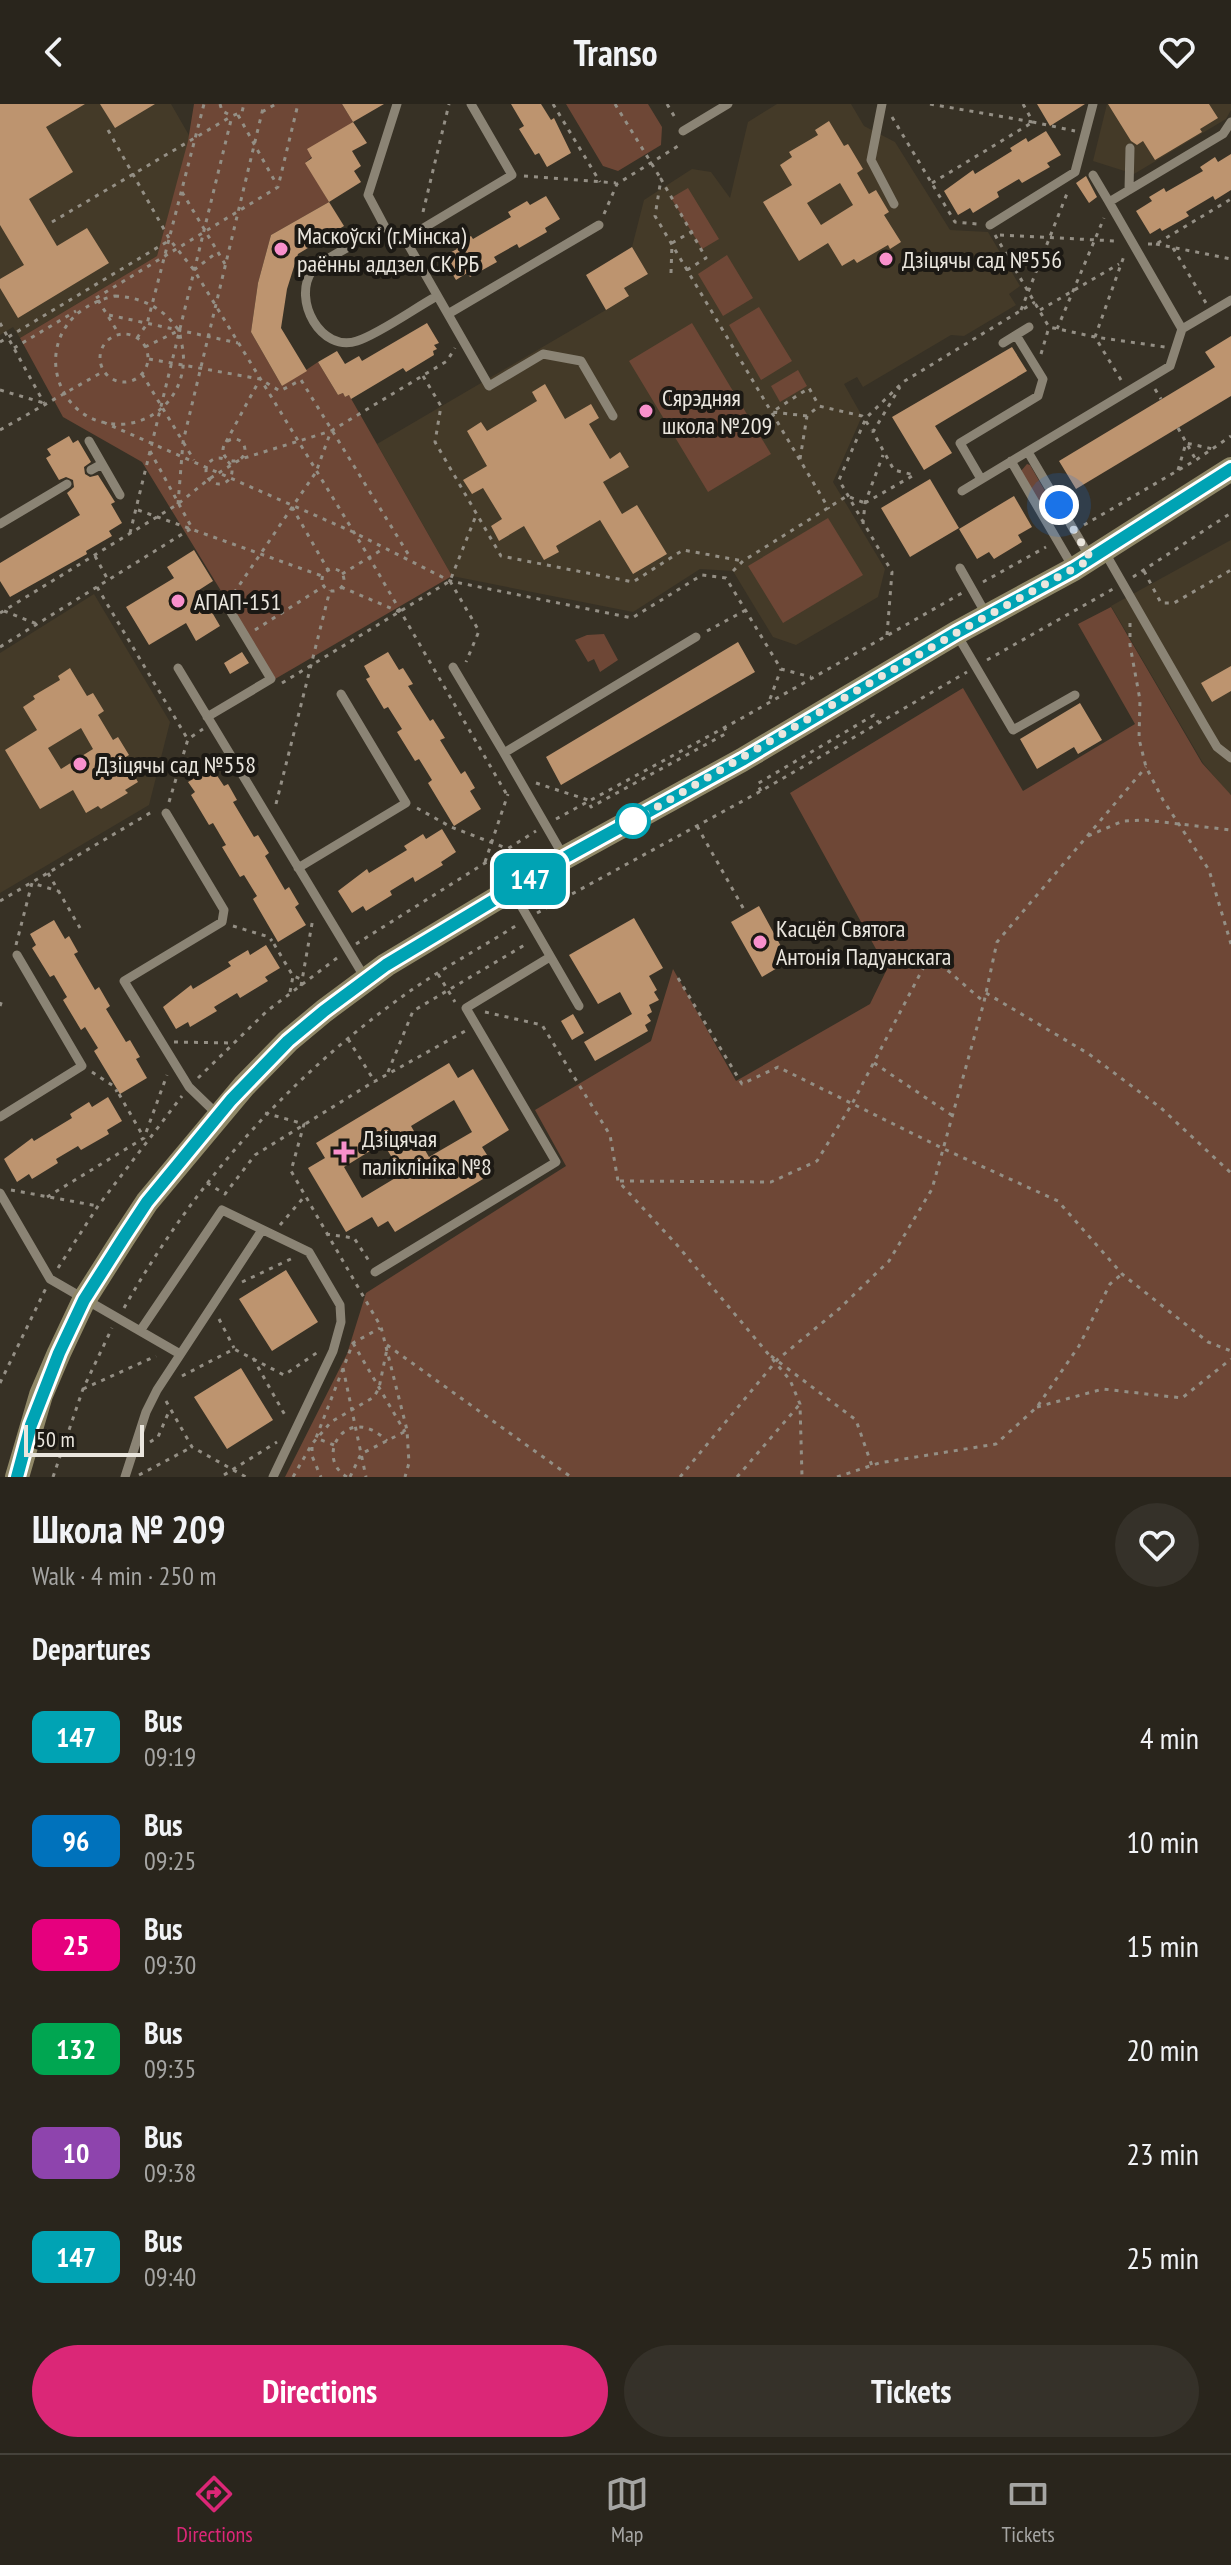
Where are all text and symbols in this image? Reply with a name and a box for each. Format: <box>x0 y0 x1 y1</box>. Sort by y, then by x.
text: Transo <box>573 29 658 76</box>
icon: back <box>32 30 76 74</box>
icon: heart <box>1155 30 1199 74</box>
place label: Маскоўскі (г.Мінска) раённы аддзел СК РБ <box>297 220 479 279</box>
marker: Маскоўскі (г.Мінска) раённы аддзел СК РБ <box>272 240 290 258</box>
place label: Дзіцячы сад №556 <box>902 244 1062 275</box>
marker: Дзіцячы сад №556 <box>877 250 895 268</box>
place label: Сярэдняя школа №209 <box>662 382 772 441</box>
marker: Сярэдняя школа №209 <box>637 402 655 420</box>
your location <box>1039 485 1079 525</box>
place label: АПАП-151 <box>194 586 281 617</box>
marker: АПАП-151 <box>169 592 187 610</box>
place label: Дзіцячы сад №558 <box>96 749 256 780</box>
marker: Дзіцячы сад №558 <box>71 755 89 773</box>
unlabelled marker <box>616 804 650 838</box>
line badge: 147 <box>484 853 576 905</box>
text: 147 <box>510 860 550 897</box>
place label: Касцёл Святога Антонія Падуанскага <box>776 913 951 972</box>
marker: Касцёл Святога Антонія Падуанскага <box>751 933 769 951</box>
place label: Дзіцячая паліклініка №8 <box>362 1123 492 1182</box>
marker: Дзіцячая паліклініка №8 <box>333 1141 355 1163</box>
scale bar <box>24 1421 144 1457</box>
text: 50 m <box>36 1425 75 1453</box>
button: heart <box>1115 1503 1199 1587</box>
text: Школа № 209 <box>32 1504 226 1553</box>
text: Walk · 4 min · 250 m <box>32 1559 216 1592</box>
text: Departures <box>32 1629 150 1668</box>
text: Bus <box>144 1701 183 1740</box>
text: 147 <box>56 1718 96 1755</box>
text: 4 min <box>1140 1718 1199 1757</box>
text: 09:19 <box>144 1740 196 1773</box>
text: Bus <box>144 1805 183 1844</box>
text: 96 <box>63 1822 89 1859</box>
text: 10 min <box>1126 1822 1199 1861</box>
text: 09:25 <box>144 1844 196 1877</box>
text: Bus <box>144 1909 183 1948</box>
text: 25 <box>63 1926 89 1963</box>
text: 15 min <box>1126 1926 1199 1965</box>
text: 09:30 <box>144 1948 196 1981</box>
text: Bus <box>144 2013 183 2052</box>
text: 132 <box>56 2030 96 2067</box>
text: 20 min <box>1126 2030 1199 2069</box>
text: 09:35 <box>144 2052 196 2085</box>
text: Bus <box>144 2117 183 2156</box>
text: 10 <box>63 2134 89 2171</box>
text: 23 min <box>1126 2134 1199 2173</box>
text: 09:38 <box>144 2156 196 2189</box>
text: Bus <box>144 2221 183 2260</box>
text: 147 <box>56 2238 96 2275</box>
text: 25 min <box>1126 2238 1199 2277</box>
text: 09:40 <box>144 2260 196 2293</box>
button: Directions <box>32 2345 608 2437</box>
button: Tickets <box>624 2345 1199 2437</box>
tab: Directions <box>176 2472 253 2548</box>
tab: Map <box>605 2472 649 2548</box>
tab: Tickets <box>1001 2472 1055 2548</box>

